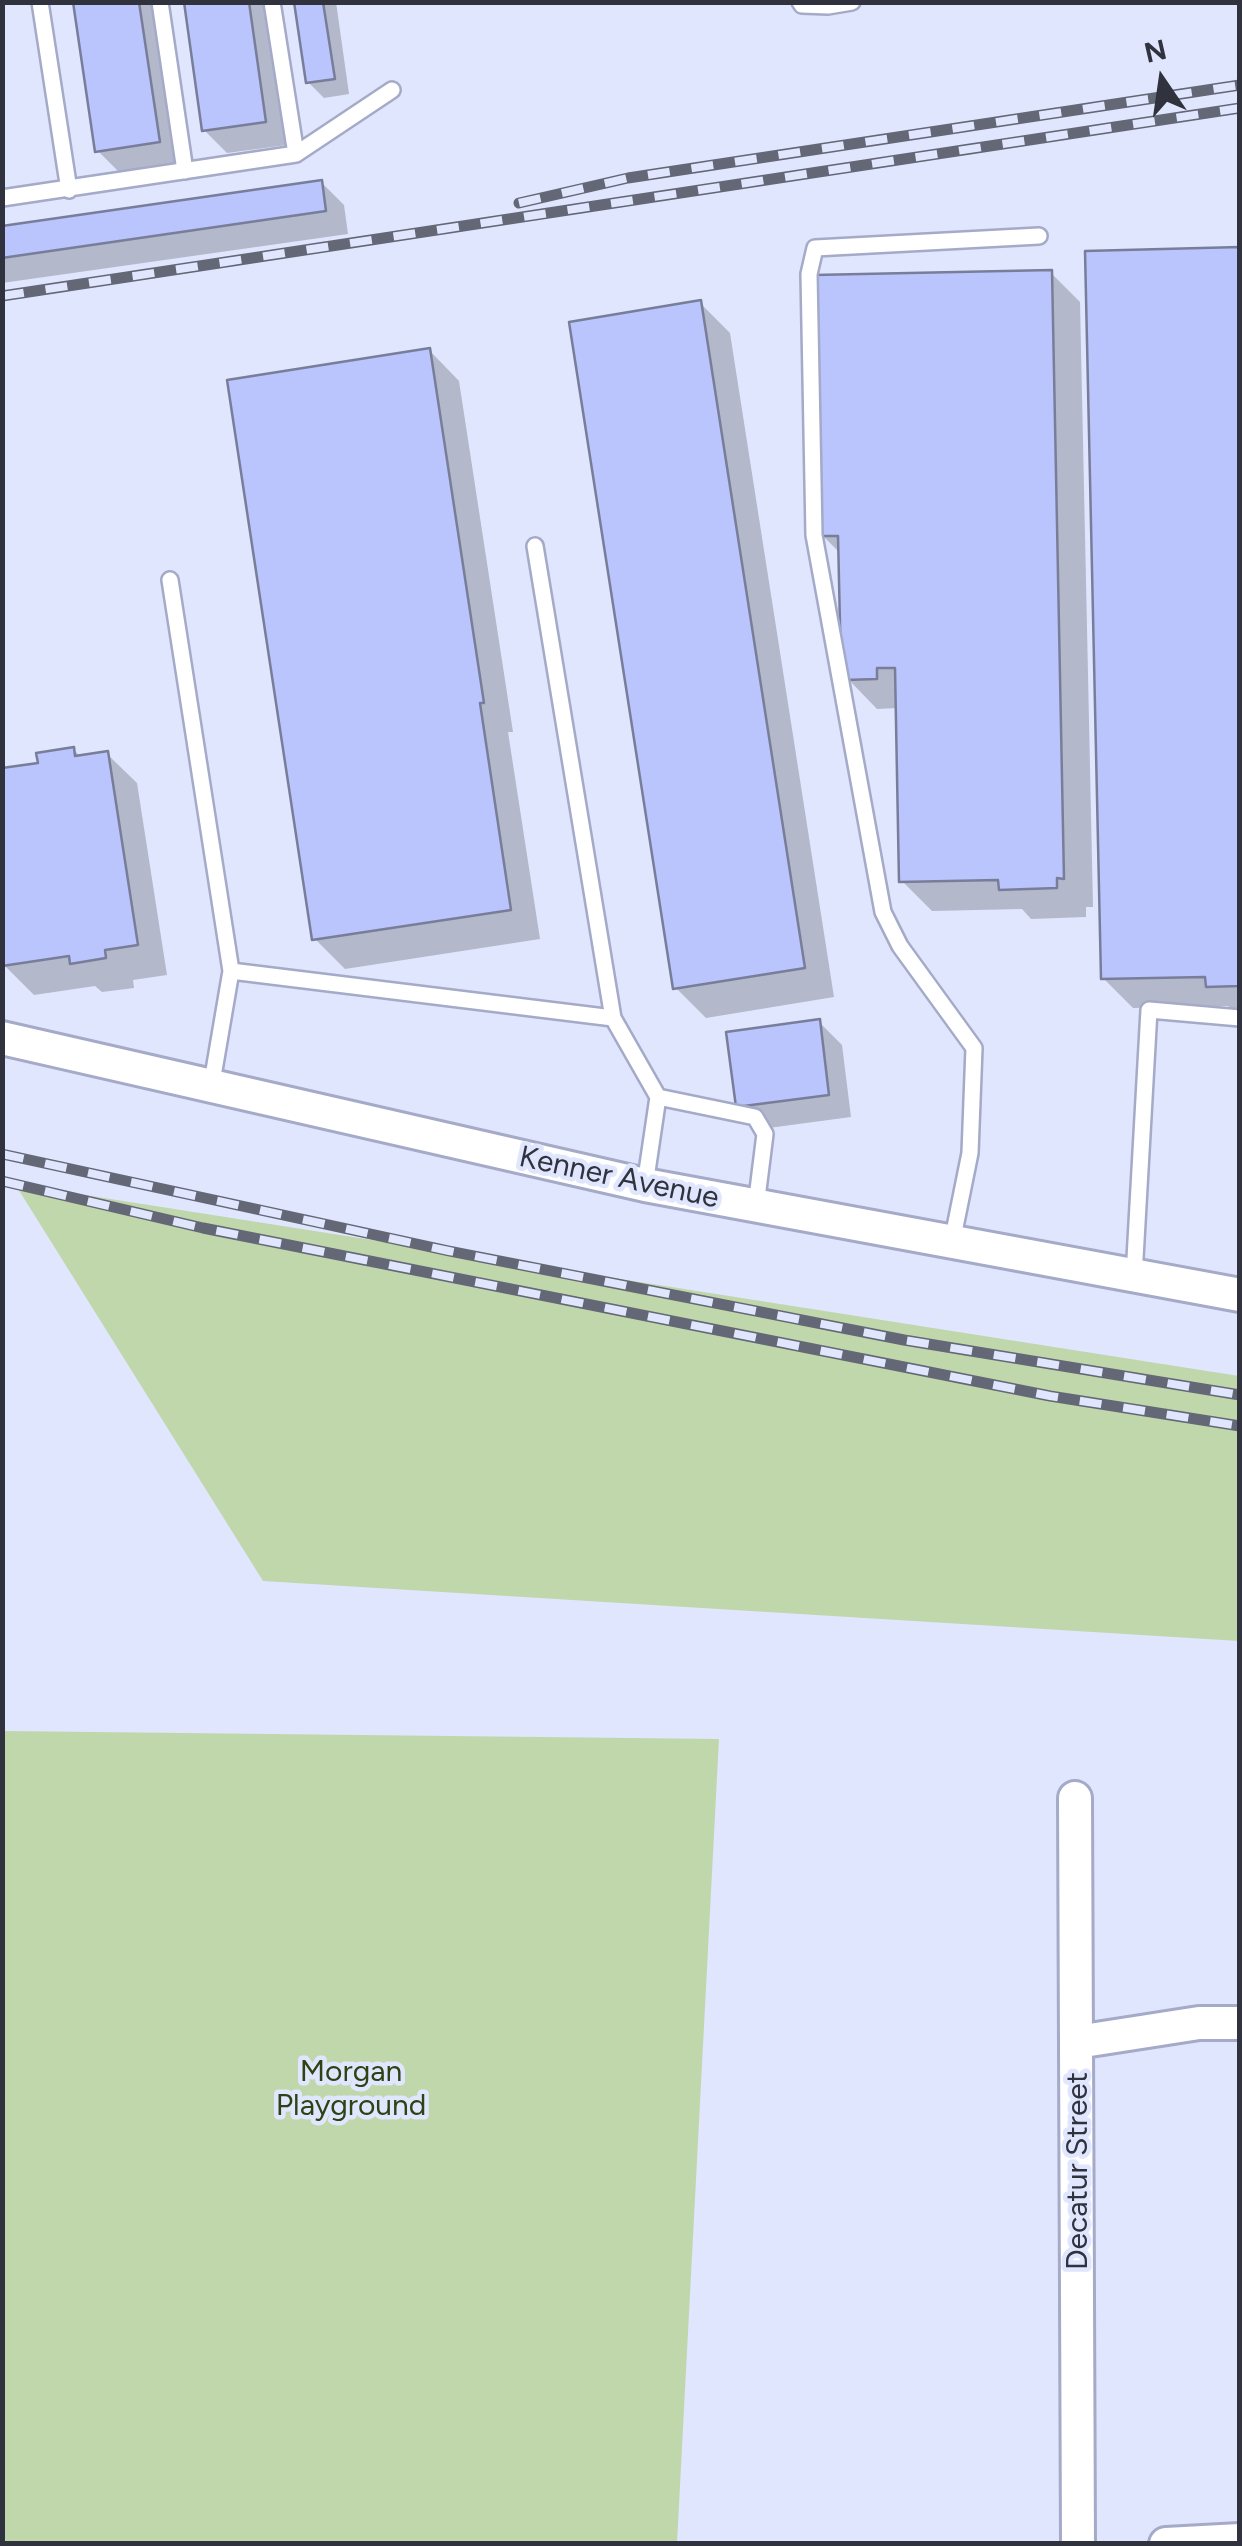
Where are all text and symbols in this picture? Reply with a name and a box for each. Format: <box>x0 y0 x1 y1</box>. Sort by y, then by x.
north arrow <box>1112 30 1212 130</box>
text: N <box>1141 32 1170 70</box>
street label: Kenner Avenue <box>516 1139 722 1217</box>
park label: Morgan Playground <box>276 2054 426 2124</box>
street label: Decatur Street <box>1060 2072 1096 2270</box>

